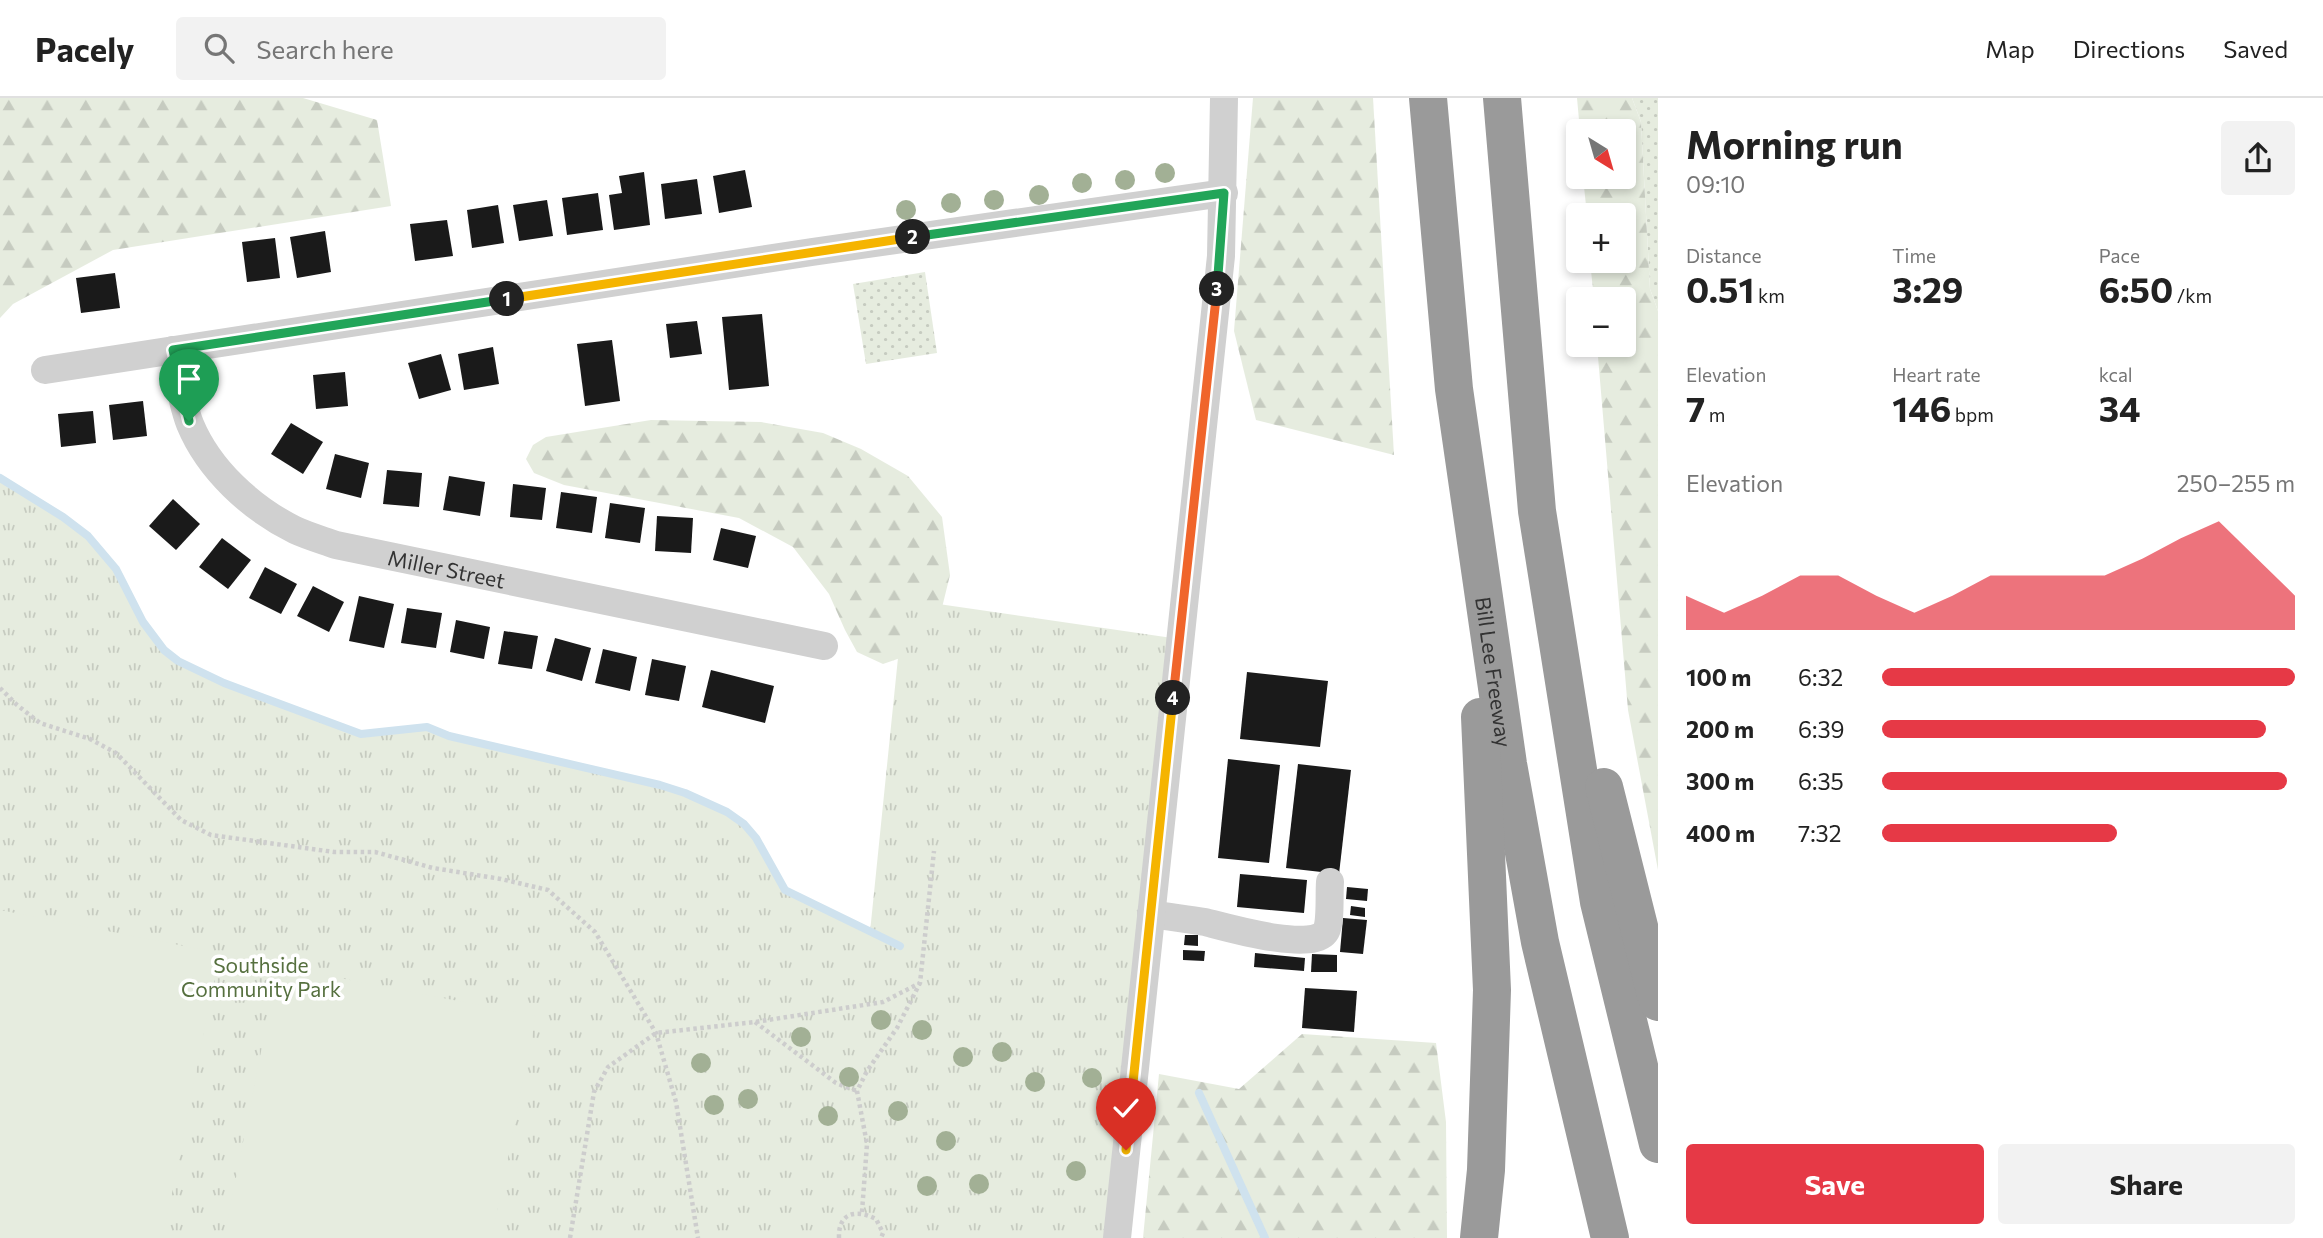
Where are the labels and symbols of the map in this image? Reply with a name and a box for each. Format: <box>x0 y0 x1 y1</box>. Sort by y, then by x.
north arrow <box>1566 119 1636 189</box>
pin: 2 <box>895 220 930 254</box>
pin: 3 <box>1200 272 1234 306</box>
pin: 1 <box>490 282 524 316</box>
pin <box>159 349 219 421</box>
street label: Miller Street <box>386 544 508 592</box>
street label: Bill Lee Freeway <box>1472 595 1518 749</box>
pin: 4 <box>1156 680 1190 716</box>
park label: Southside Community Park <box>181 952 341 1001</box>
pin <box>1096 1078 1156 1150</box>

